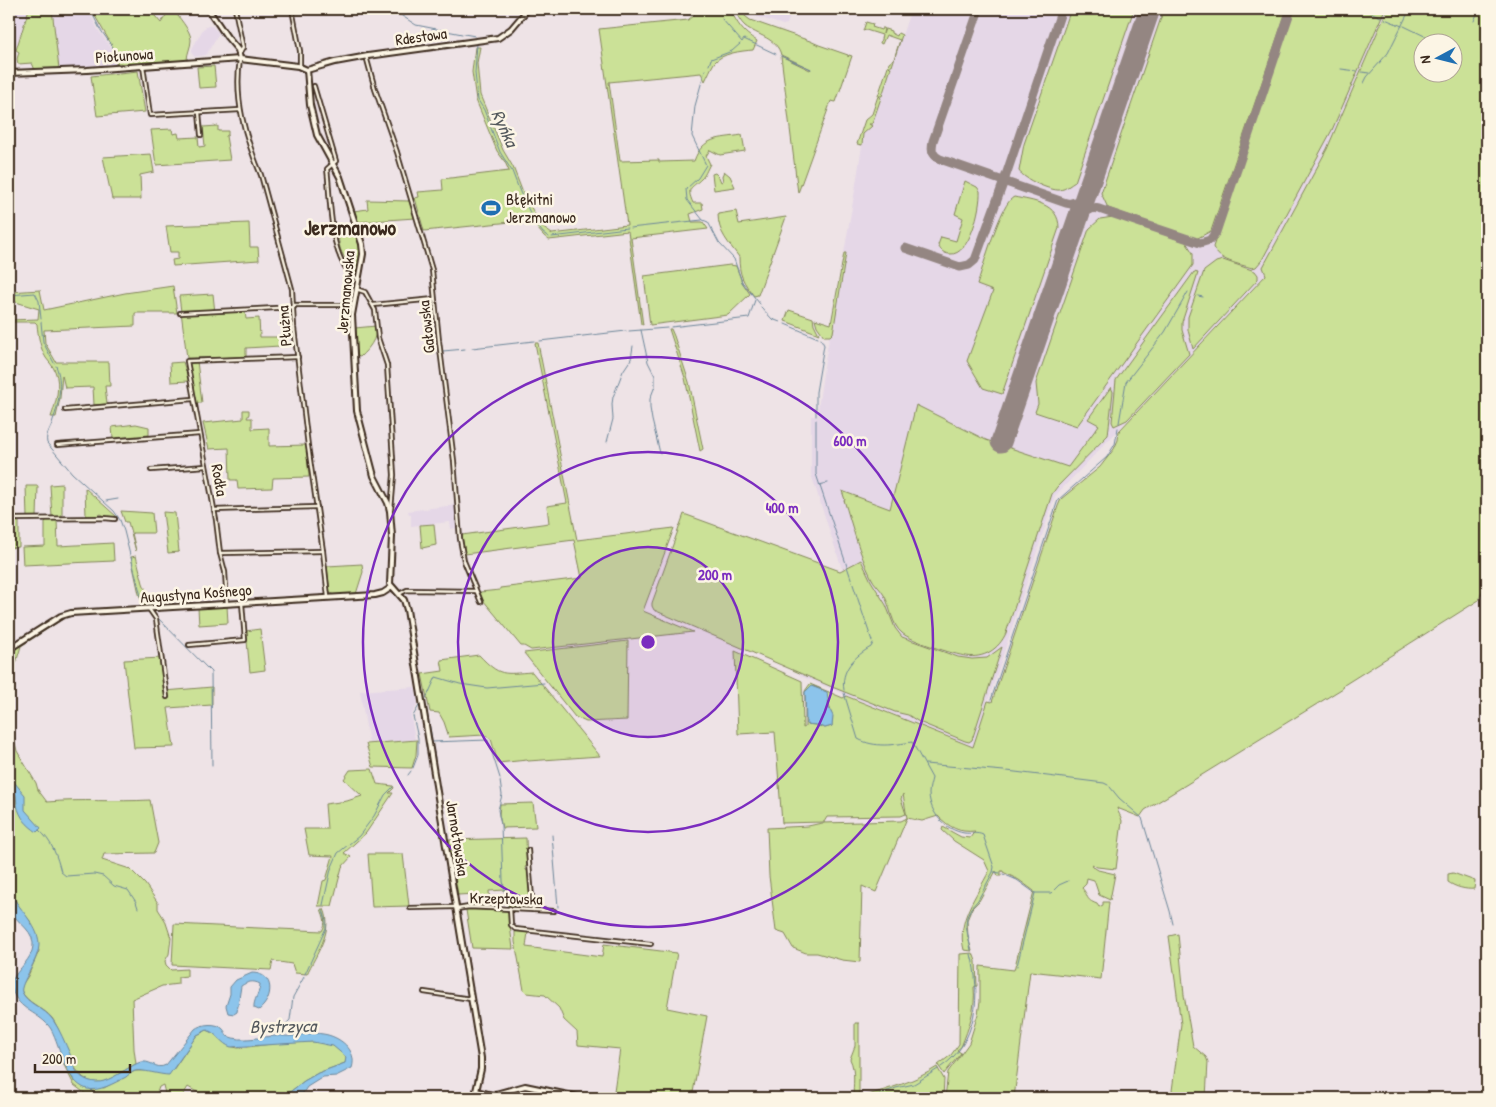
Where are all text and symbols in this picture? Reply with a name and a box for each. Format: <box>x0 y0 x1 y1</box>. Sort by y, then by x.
street label: Rdestowa <box>394 22 448 50</box>
north arrow <box>1414 32 1464 82</box>
street label: Piołunowa <box>95 42 153 68</box>
text: N <box>1415 54 1434 65</box>
water label: Ryńka <box>486 105 525 152</box>
place label: Błękitni Jerzmanowo <box>506 188 577 228</box>
sports icon: Błękitni Jerzmanowo <box>480 197 502 219</box>
district label: Jerzmanowo <box>304 213 396 242</box>
street label: Jerzmanowska <box>330 250 360 334</box>
street label: Gałowska <box>412 300 440 354</box>
street label: Płużna <box>271 305 297 347</box>
text: 600 m <box>833 430 867 451</box>
street label: Rodła <box>206 462 234 498</box>
text: 400 m <box>766 497 798 518</box>
text: 200 m <box>698 564 732 585</box>
street label: Augustyna Kośnego <box>140 578 253 608</box>
centre of rings <box>639 633 657 651</box>
street label: Jarnołtowska <box>441 798 475 878</box>
street label: Krzeptowska <box>469 886 543 910</box>
water label: Bystrzyca <box>250 1013 318 1039</box>
scale bar <box>35 1042 130 1074</box>
text: 200 m <box>42 1048 76 1069</box>

